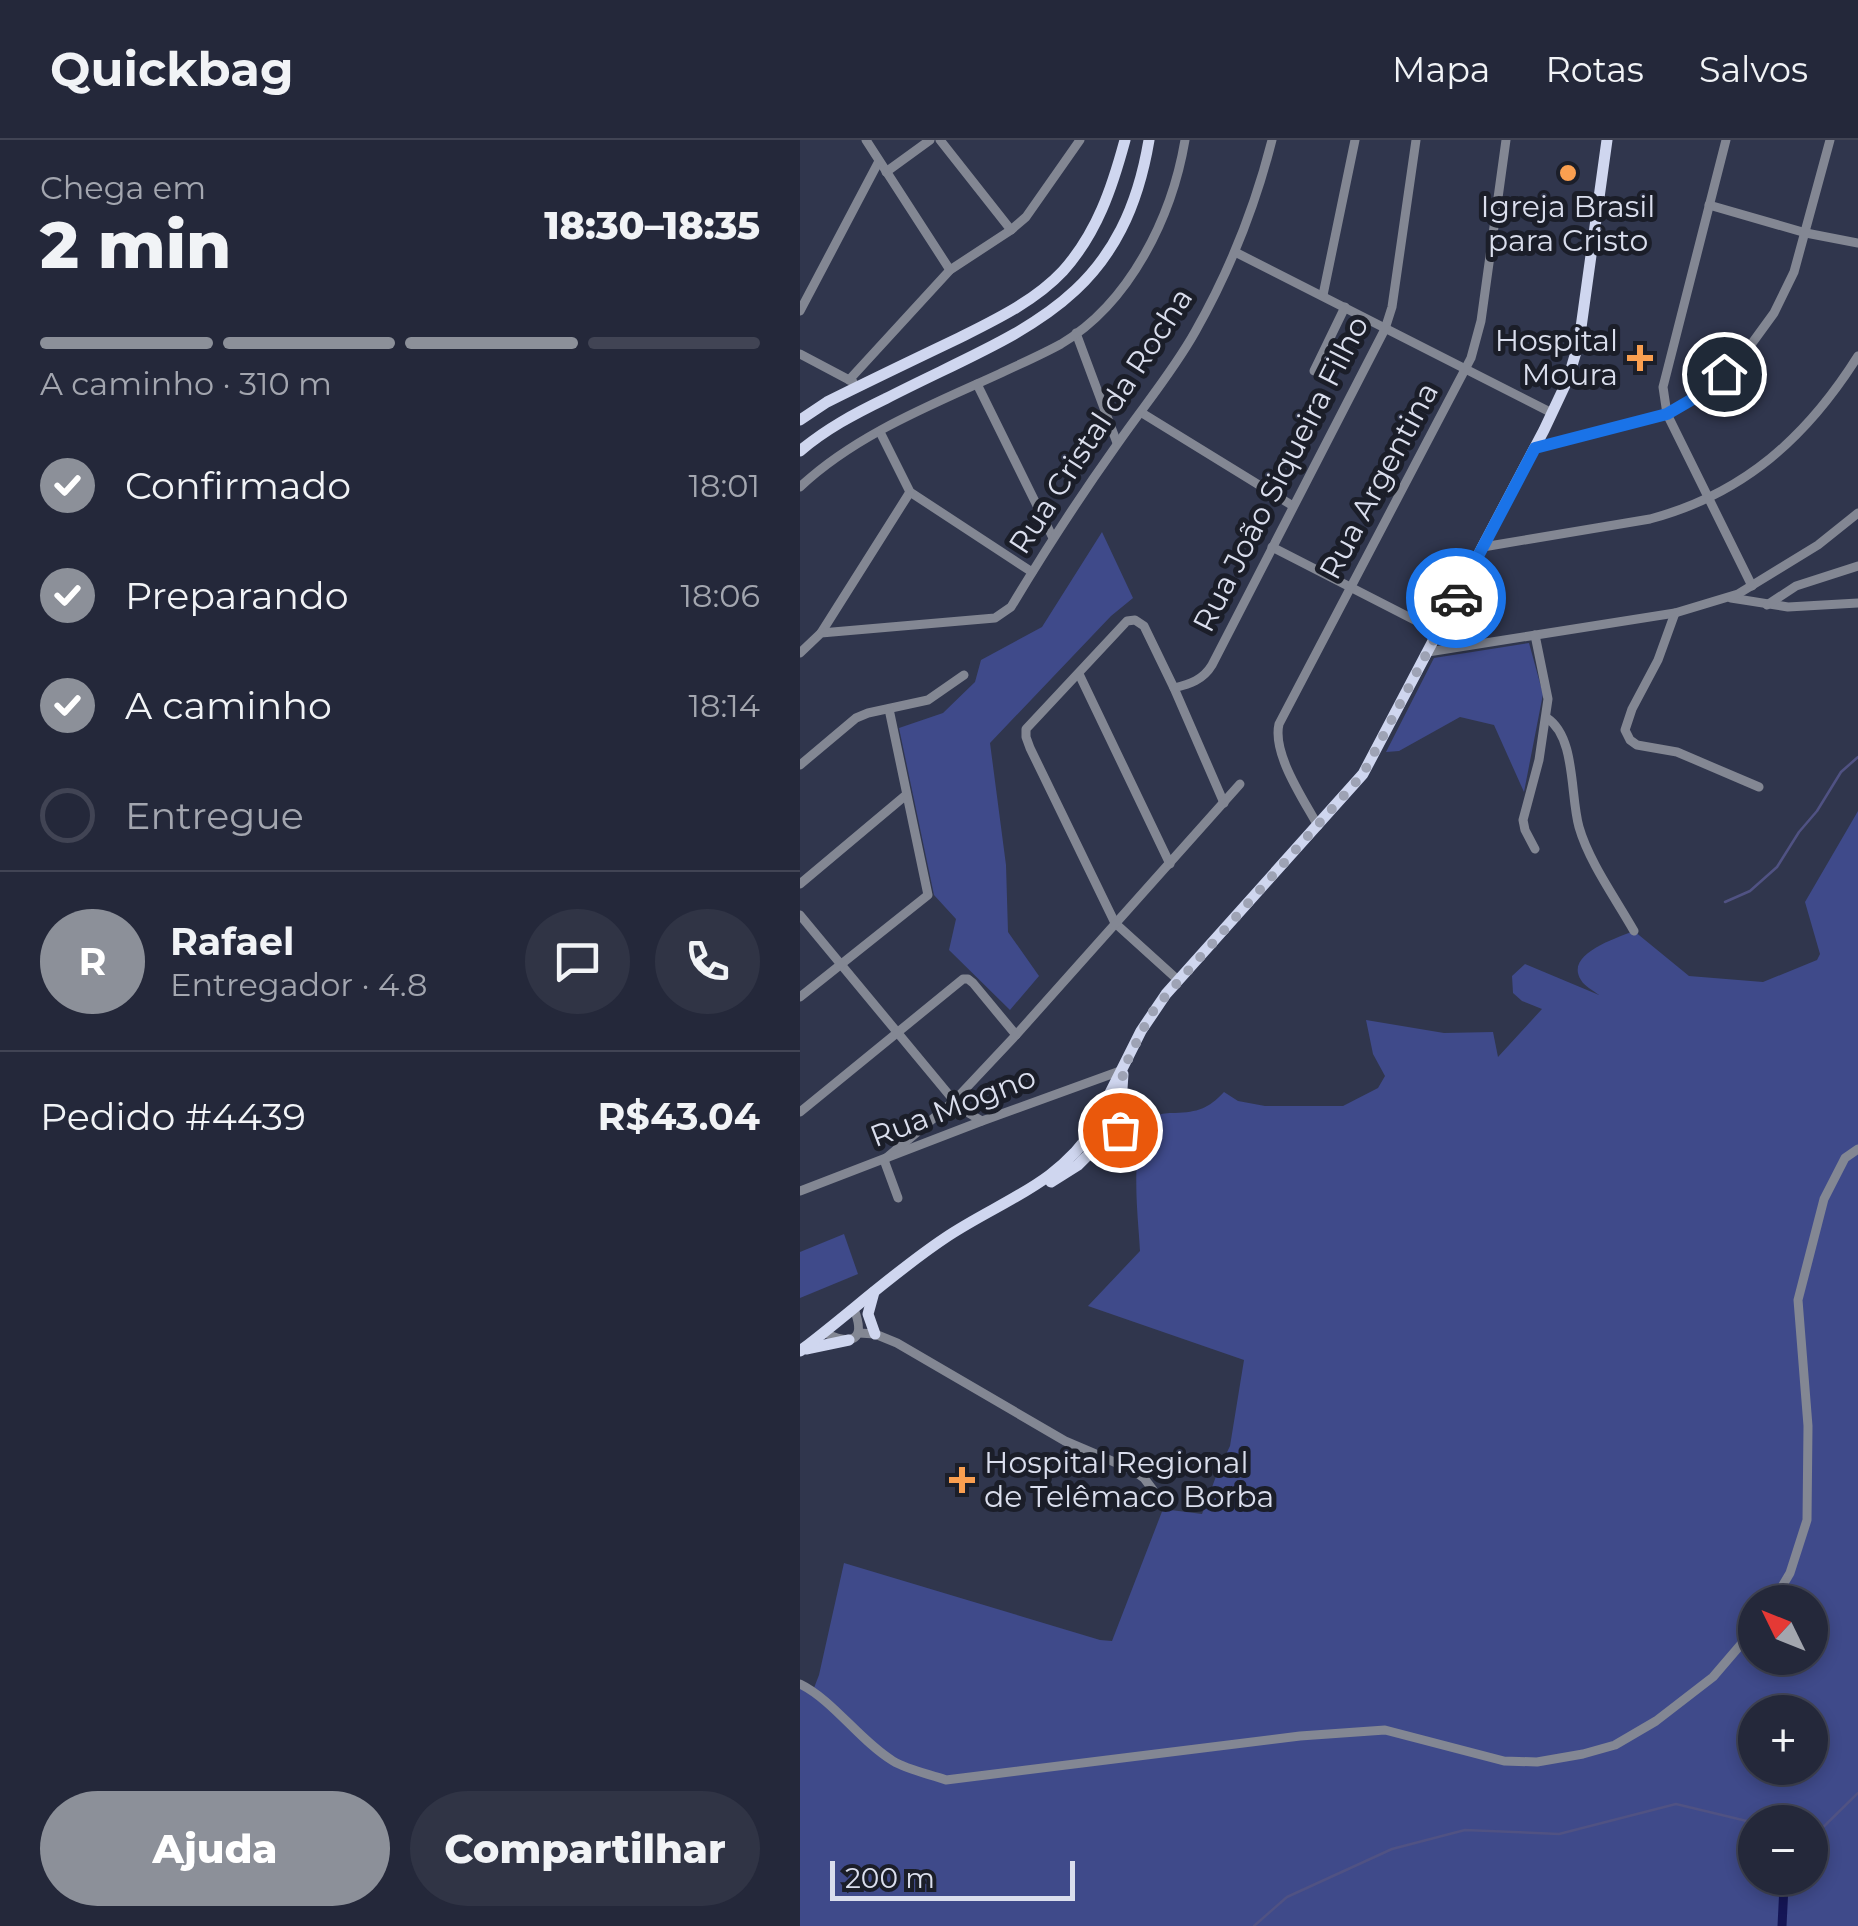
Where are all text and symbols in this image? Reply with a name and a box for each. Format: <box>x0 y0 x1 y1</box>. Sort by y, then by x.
text: Quickbag <box>50 40 294 98</box>
text: Mapa <box>1392 48 1490 91</box>
text: Rotas <box>1545 48 1644 91</box>
text: Salvos <box>1699 48 1808 91</box>
marker: Igreja Brasil para Cristo <box>1557 162 1579 184</box>
text: Chega em <box>40 168 206 207</box>
place label: Igreja Brasil para Cristo <box>1481 188 1655 259</box>
text: 18:30–18:35 <box>544 202 760 249</box>
text: 2 min <box>40 205 231 284</box>
street label: Rua Cristal da Rocha <box>1001 281 1200 561</box>
street label: Rua João Siqueira Filho <box>1185 310 1376 638</box>
place label: Hospital Moura <box>1495 322 1618 393</box>
pin <box>1682 332 1767 417</box>
marker: Hospital Moura <box>1627 345 1653 371</box>
icon: home <box>1697 347 1752 402</box>
text: A caminho · 310 m <box>40 364 332 403</box>
street label: Rua Argentina <box>1311 376 1446 586</box>
icon: check <box>40 458 95 513</box>
text: Confirmado <box>125 462 351 509</box>
text: 18:01 <box>689 466 760 505</box>
courier <box>1406 548 1506 648</box>
icon: check <box>40 568 95 623</box>
icon: car <box>1429 571 1484 626</box>
text: Preparando <box>125 572 349 619</box>
text: 18:06 <box>681 576 760 615</box>
icon: check <box>40 678 95 733</box>
text: A caminho <box>125 682 332 729</box>
text: 18:14 <box>689 686 760 725</box>
text: Entregue <box>125 792 304 839</box>
button: chat <box>525 909 630 1014</box>
button: phone <box>655 909 760 1014</box>
text: Rafael <box>170 918 295 965</box>
text: R <box>79 938 106 985</box>
text: Entregador · 4.8 <box>170 965 427 1004</box>
street label: Rua Mogno <box>865 1058 1041 1155</box>
pin <box>1078 1088 1163 1173</box>
text: Pedido #4439 <box>40 1093 306 1140</box>
text: R$43.04 <box>598 1093 760 1140</box>
icon: bag <box>1093 1103 1148 1158</box>
place label: Hospital Regional de Telêmaco Borba <box>984 1444 1274 1515</box>
marker: Hospital Regional de Telêmaco Borba <box>949 1467 975 1493</box>
north arrow <box>1738 1585 1828 1675</box>
map controls <box>1738 1585 1828 1895</box>
button: + <box>1738 1695 1828 1785</box>
button: Ajuda <box>40 1791 390 1906</box>
button: Compartilhar <box>410 1791 760 1906</box>
button: − <box>1738 1805 1828 1895</box>
scale bar <box>830 1856 1075 1900</box>
text: 200 m <box>845 1861 935 1895</box>

